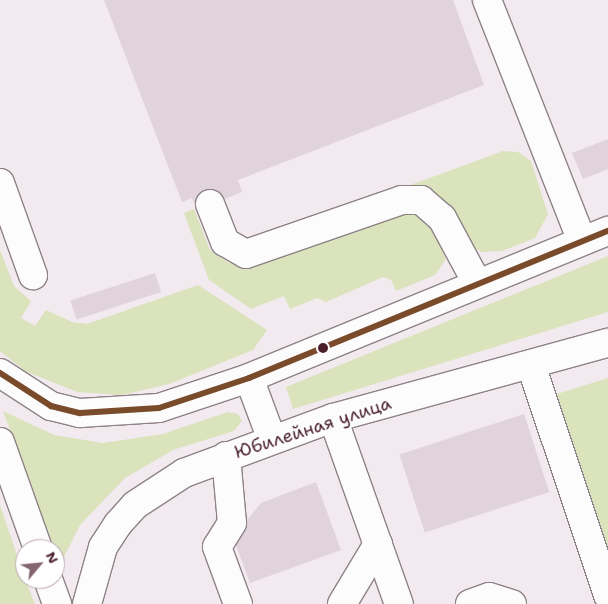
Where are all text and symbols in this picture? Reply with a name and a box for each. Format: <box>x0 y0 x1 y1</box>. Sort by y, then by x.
unlabelled marker <box>318 343 328 353</box>
street label: Юбилейная улица <box>232 392 394 464</box>
north arrow <box>15 539 65 589</box>
text: N <box>42 548 63 567</box>

